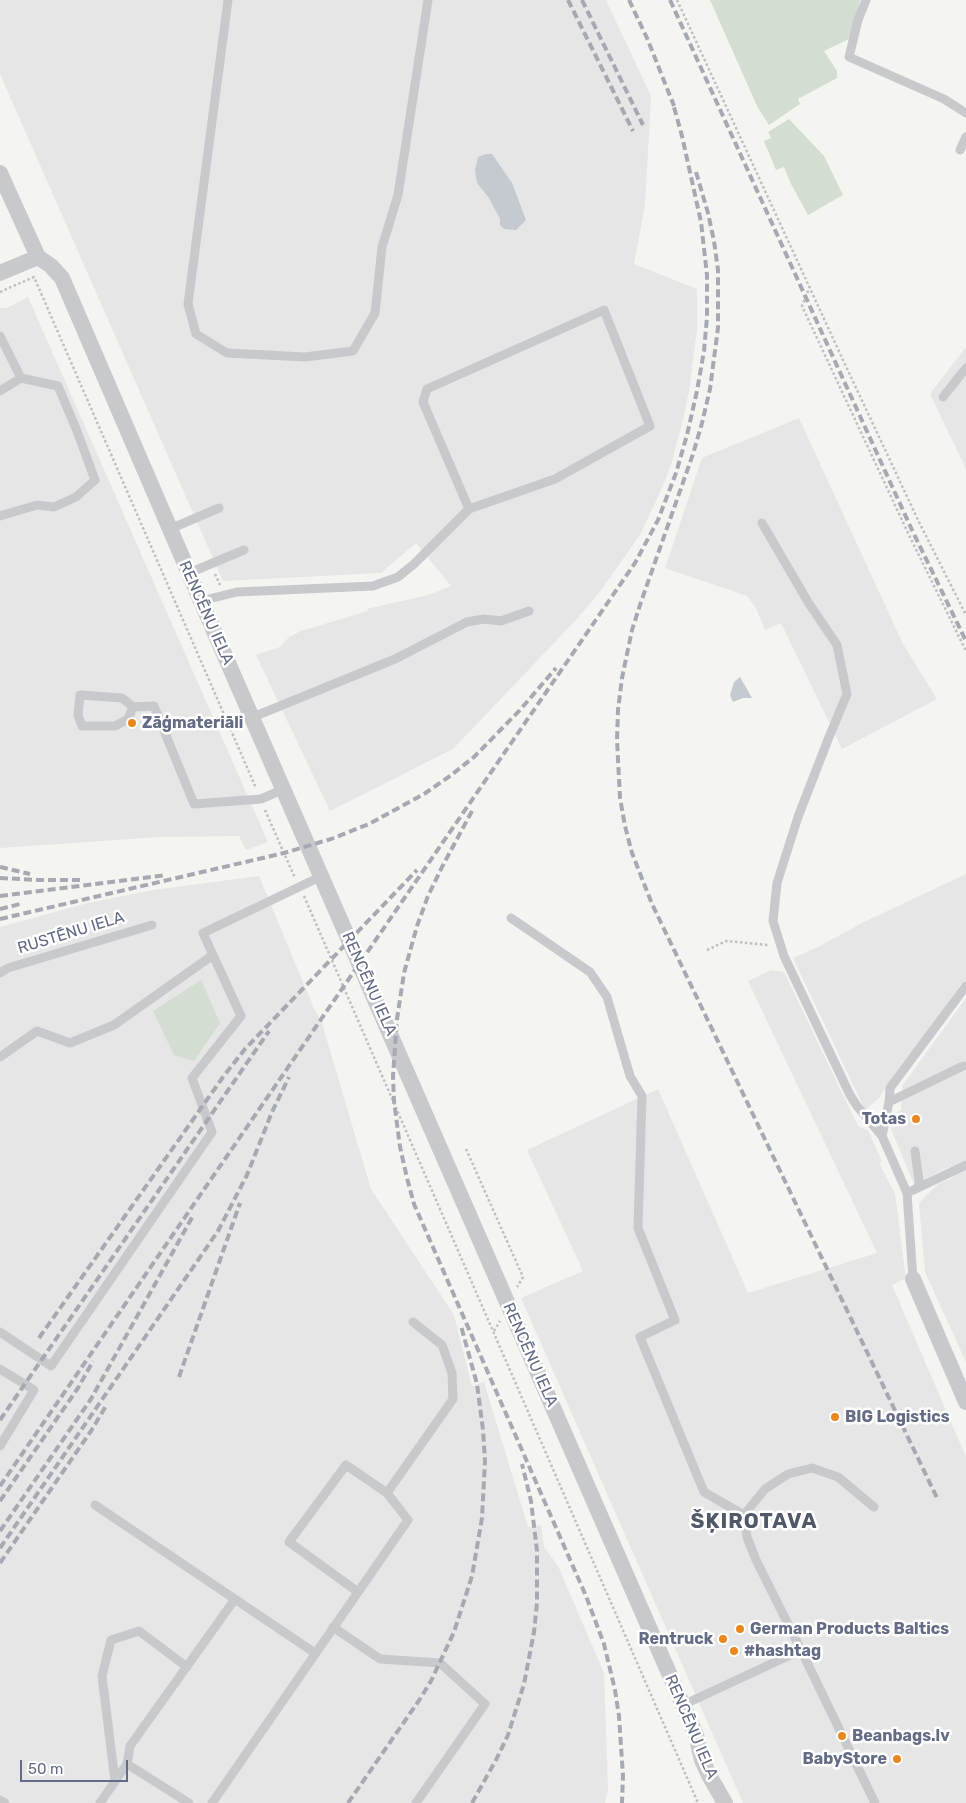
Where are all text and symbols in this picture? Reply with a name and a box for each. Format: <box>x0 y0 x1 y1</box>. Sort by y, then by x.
street label: RENCĒNU IELA <box>175 558 237 668</box>
place label: Zāģmateriāli <box>142 713 243 733</box>
marker: Zāģmateriāli <box>126 717 138 729</box>
street label: RUSTĒNU IELA <box>15 908 127 958</box>
street label: RENCĒNU IELA <box>338 929 400 1039</box>
place label: Totas <box>862 1109 906 1129</box>
marker: Totas <box>910 1113 922 1125</box>
street label: RENCĒNU IELA <box>499 1300 561 1410</box>
place label: BIG Logistics <box>845 1407 949 1427</box>
marker: BIG Logistics <box>829 1411 841 1423</box>
district label: ŠĶIROTAVA <box>689 1509 819 1535</box>
place label: German Products Baltics <box>750 1619 949 1639</box>
marker: German Products Baltics <box>734 1623 746 1635</box>
place label: Rentruck <box>639 1629 713 1649</box>
marker: Rentruck <box>717 1633 729 1645</box>
place label: #hashtag <box>744 1641 821 1661</box>
marker: #hashtag <box>728 1645 740 1657</box>
street label: RENCĒNU IELA <box>660 1672 722 1782</box>
place label: Beanbags.lv <box>852 1726 950 1746</box>
marker: Beanbags.lv <box>836 1730 848 1742</box>
place label: BabyStore <box>802 1749 887 1769</box>
scale bar <box>22 1750 130 1782</box>
marker: BabyStore <box>891 1753 903 1765</box>
text: 50 m <box>28 1760 63 1778</box>

